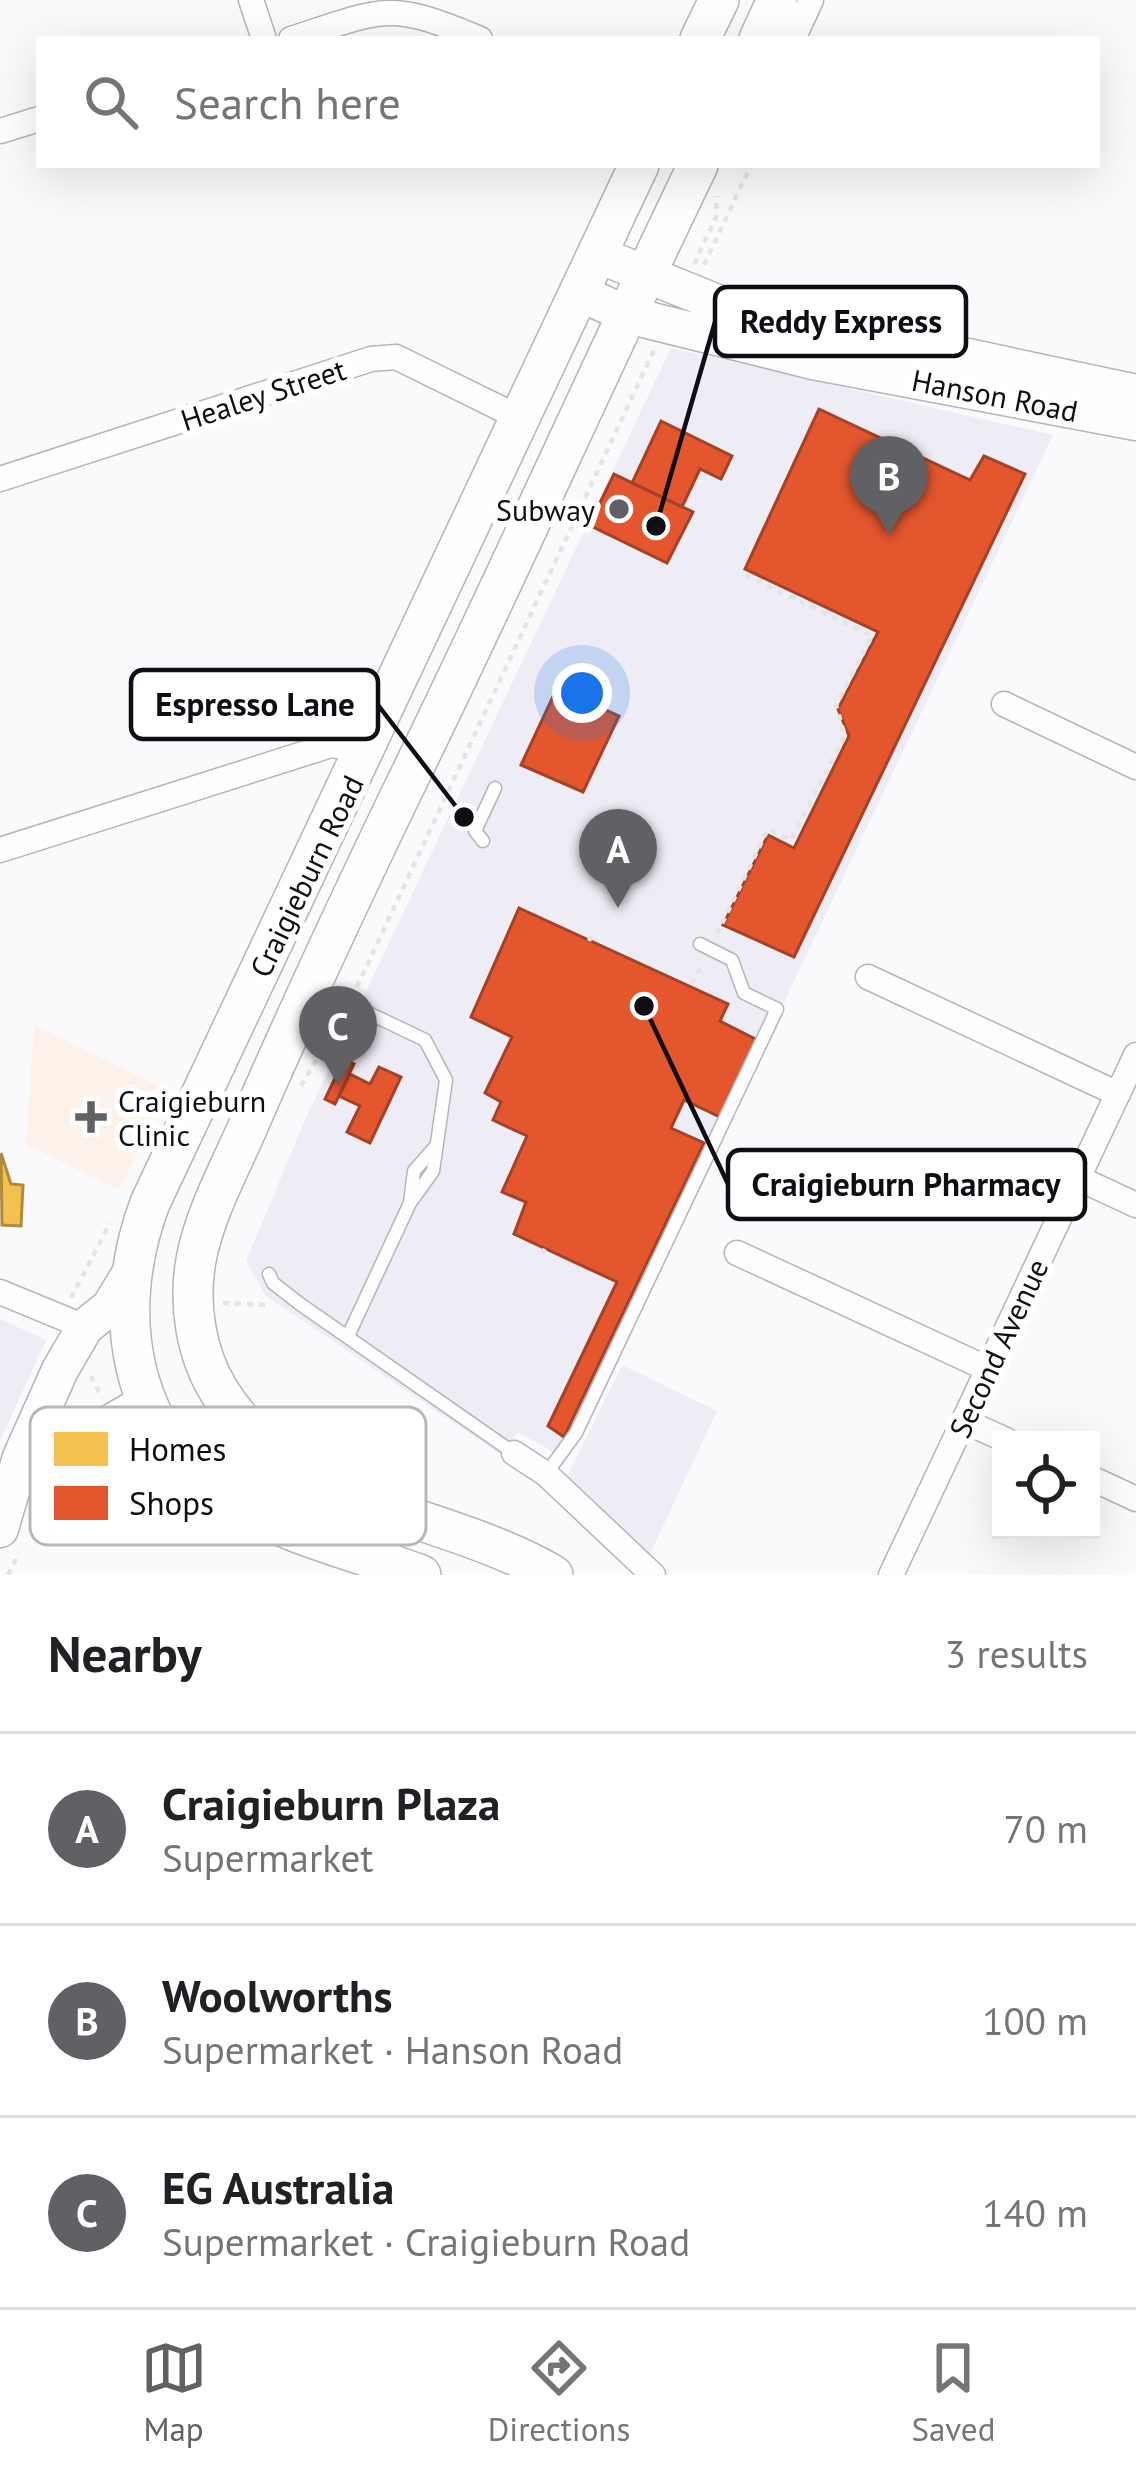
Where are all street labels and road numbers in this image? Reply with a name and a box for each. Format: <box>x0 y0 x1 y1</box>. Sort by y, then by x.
street label: Healey Street <box>176 349 350 439</box>
street label: Hanson Road <box>909 360 1081 430</box>
street label: Craigieburn Road <box>240 769 372 983</box>
street label: Second Avenue <box>940 1252 1056 1444</box>

